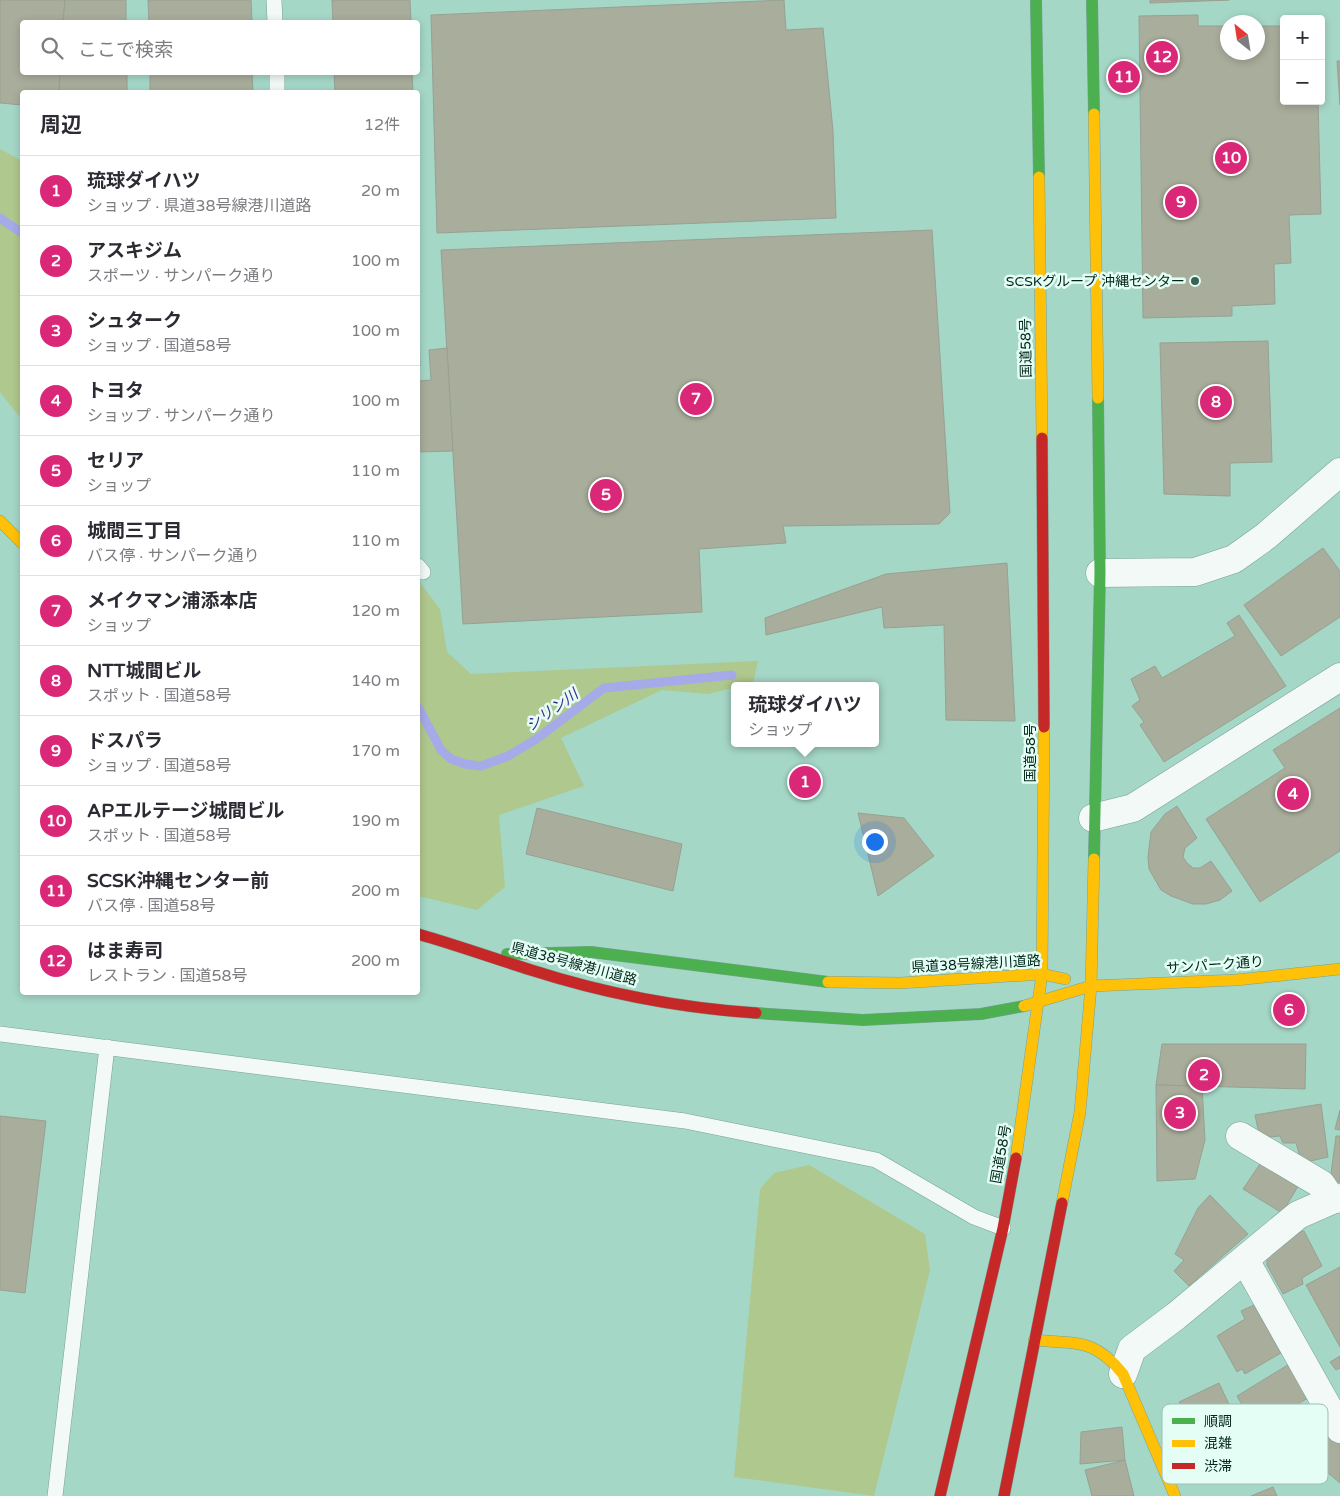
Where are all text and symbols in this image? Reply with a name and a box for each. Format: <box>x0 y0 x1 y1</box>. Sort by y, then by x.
north arrow <box>1220 15 1265 60</box>
map controls <box>1280 15 1325 105</box>
button: + <box>1280 15 1325 60</box>
search box <box>20 20 420 75</box>
icon: search <box>38 34 66 62</box>
pin: 12 <box>1146 38 1178 76</box>
text: ここで検索 <box>78 39 173 61</box>
pin: 11 <box>1108 58 1140 96</box>
button: − <box>1280 60 1325 105</box>
text: 周辺 <box>40 113 82 138</box>
text: 12件 <box>364 115 400 135</box>
pin: 10 <box>1215 139 1247 177</box>
text: 琉球ダイハツ <box>87 170 201 192</box>
text: 1 <box>51 181 61 201</box>
text: 20 m <box>361 181 400 201</box>
pin: 9 <box>1165 183 1197 221</box>
text: ショップ · 県道38号線港川道路 <box>87 196 312 216</box>
text: アスキジム <box>87 240 182 262</box>
text: 2 <box>51 251 61 271</box>
text: 100 m <box>351 251 400 271</box>
text: スポーツ · サンパーク通り <box>87 266 275 286</box>
place label: SCSKグループ 沖縄センター <box>1006 273 1185 290</box>
marker: SCSKグループ 沖縄センター <box>1189 275 1201 287</box>
text: シュターク <box>87 310 182 332</box>
street label: 国道58号 <box>1017 318 1035 378</box>
text: 3 <box>51 321 61 341</box>
text: 100 m <box>351 321 400 341</box>
text: ショップ · 国道58号 <box>87 336 232 356</box>
text: トヨタ <box>87 380 144 402</box>
pin: 7 <box>680 380 712 418</box>
pin: 8 <box>1200 383 1232 421</box>
text: 4 <box>51 391 61 411</box>
text: 100 m <box>351 391 400 411</box>
text: ショップ · サンパーク通り <box>87 406 275 426</box>
text: セリア <box>87 450 144 472</box>
text: 5 <box>51 461 61 481</box>
text: 110 m <box>351 461 400 481</box>
text: ショップ <box>87 476 151 496</box>
pin: 5 <box>590 476 622 514</box>
text: 城間三丁目 <box>87 520 182 542</box>
text: 6 <box>51 531 61 551</box>
text: 110 m <box>351 531 400 551</box>
text: バス停 · サンパーク通り <box>87 546 259 566</box>
text: メイクマン浦添本店 <box>87 590 258 612</box>
text: 7 <box>51 601 61 621</box>
text: 120 m <box>351 601 400 621</box>
text: ショップ <box>87 616 151 636</box>
text: NTT城間ビル <box>87 660 201 682</box>
text: 8 <box>51 671 61 691</box>
text: 140 m <box>351 671 400 691</box>
popup <box>731 682 879 747</box>
water label: シリン川 <box>522 684 583 735</box>
text: スポット · 国道58号 <box>87 686 232 706</box>
text: 琉球ダイハツ <box>748 694 862 716</box>
text: ショップ <box>748 720 812 740</box>
street label: 国道58号 <box>1022 723 1039 783</box>
text: ドスパラ <box>87 730 163 752</box>
text: 9 <box>51 741 61 761</box>
text: 170 m <box>351 741 400 761</box>
text: ショップ · 国道58号 <box>87 756 232 776</box>
pin: 1 <box>789 763 821 801</box>
pin: 4 <box>1277 775 1309 813</box>
text: APエルテージ城間ビル <box>87 800 285 822</box>
text: 10 <box>46 811 66 831</box>
text: 190 m <box>351 811 400 831</box>
text: スポット · 国道58号 <box>87 826 232 846</box>
your location <box>862 829 888 855</box>
text: SCSK沖縄センター前 <box>87 870 269 892</box>
text: 11 <box>46 881 66 901</box>
text: 200 m <box>351 881 400 901</box>
text: バス停 · 国道58号 <box>87 896 216 916</box>
street label: 県道38号線港川道路 <box>509 939 639 989</box>
text: はま寿司 <box>87 940 163 962</box>
text: 12 <box>46 951 66 971</box>
text: 200 m <box>351 951 400 971</box>
street label: 県道38号線港川道路 <box>911 952 1041 976</box>
street label: サンパーク通り <box>1166 953 1264 977</box>
text: レストラン · 国道58号 <box>87 966 248 986</box>
pin: 6 <box>1273 991 1305 1029</box>
pin: 2 <box>1188 1056 1220 1094</box>
pin: 3 <box>1164 1094 1196 1132</box>
street label: 国道58号 <box>987 1123 1015 1185</box>
legend <box>1162 1404 1328 1484</box>
text: 順調 <box>1204 1413 1232 1430</box>
text: 混雑 <box>1204 1435 1232 1452</box>
text: 渋滞 <box>1204 1458 1232 1475</box>

